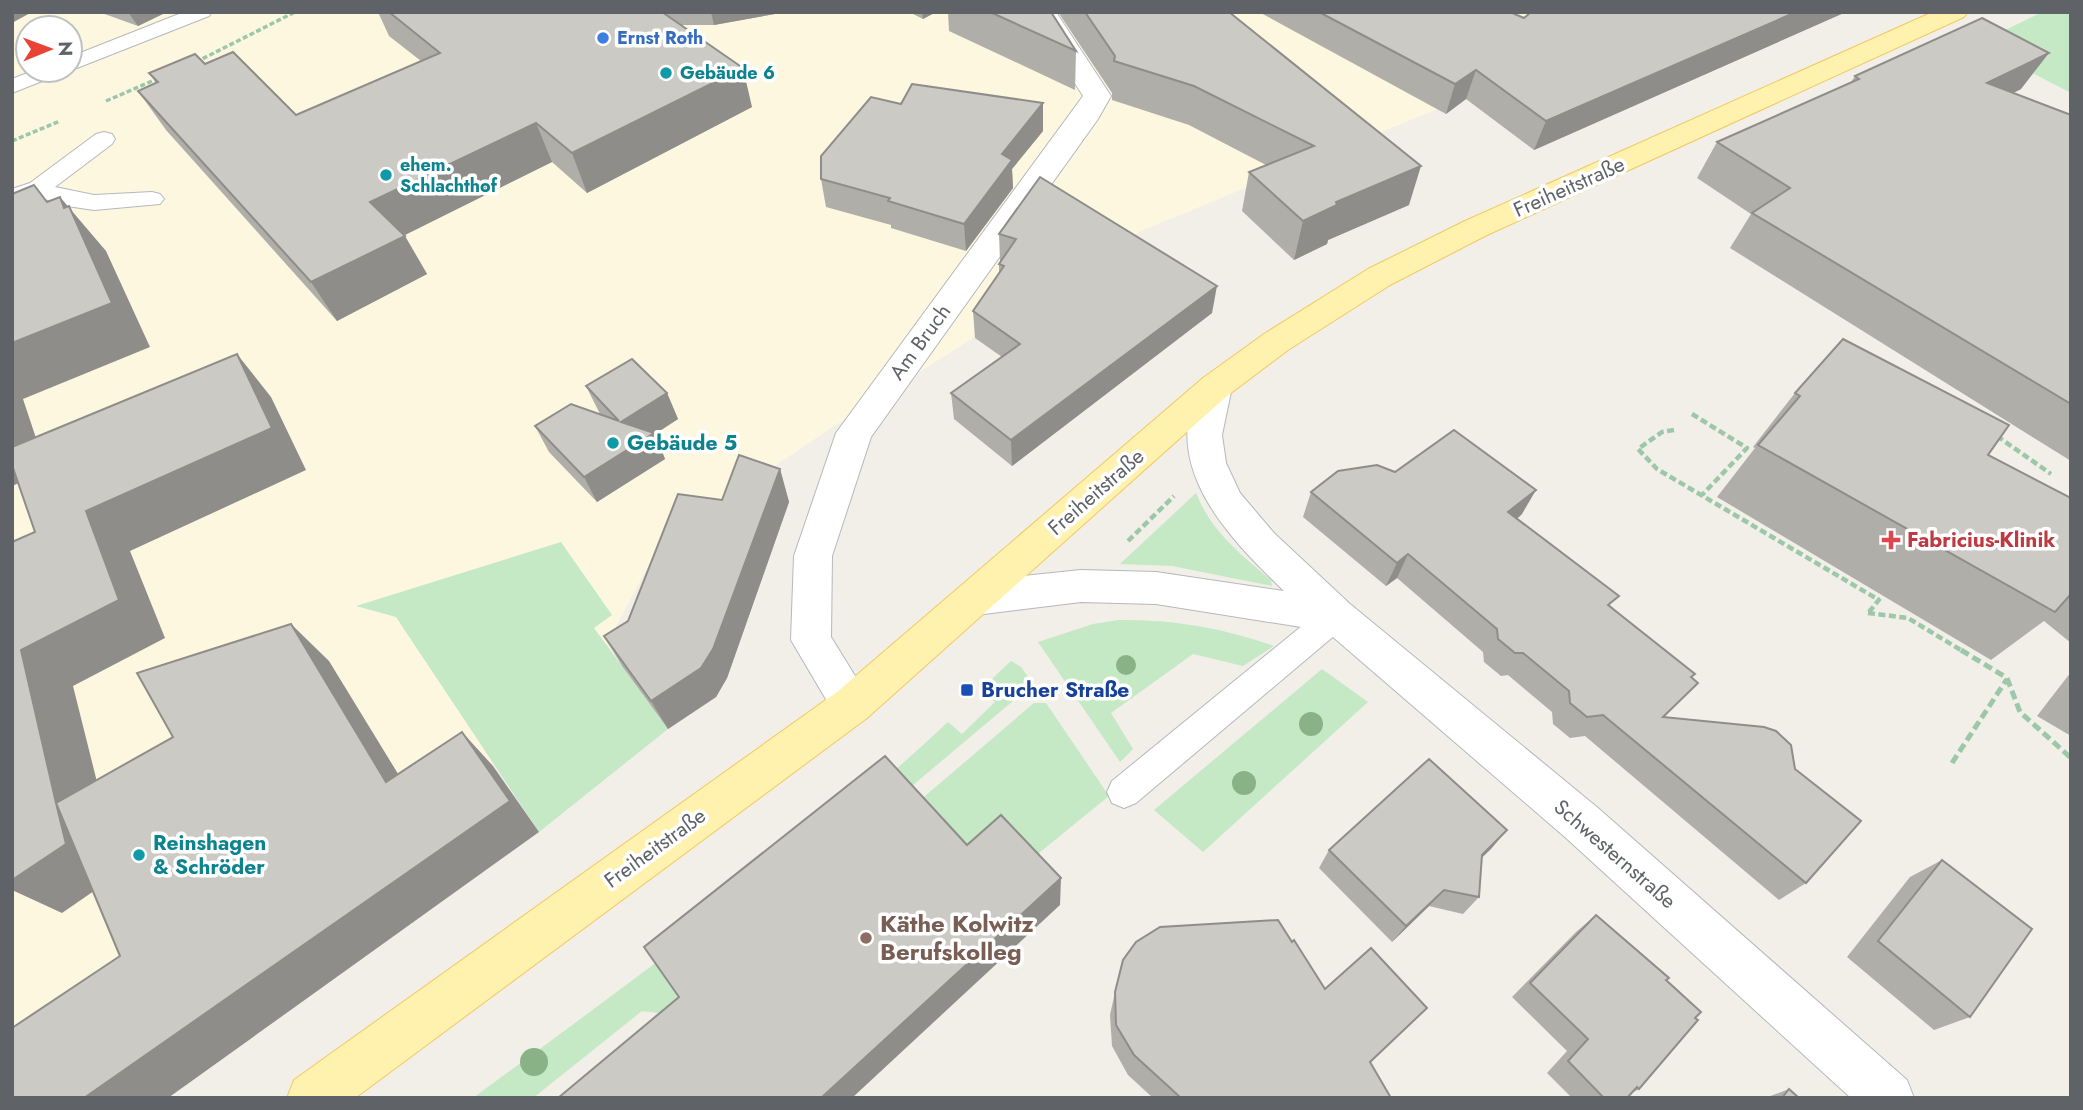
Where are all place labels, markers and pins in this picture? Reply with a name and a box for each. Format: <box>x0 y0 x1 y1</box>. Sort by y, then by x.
place label: Ernst Roth <box>617 25 703 51</box>
marker: Ernst Roth <box>595 30 611 46</box>
place label: Gebäude 6 <box>680 60 775 86</box>
marker: Gebäude 6 <box>658 65 674 81</box>
place label: ehem. Schlachthof <box>400 152 498 199</box>
marker: ehem. Schlachthof <box>378 167 394 183</box>
place label: Gebäude 5 <box>627 428 737 458</box>
marker: Gebäude 5 <box>605 435 621 451</box>
place label: Fabricius-Klinik <box>1907 525 2055 555</box>
marker: Fabricius-Klinik <box>1881 530 1901 550</box>
place label: Brucher Straße <box>981 675 1129 705</box>
marker: Brucher Straße <box>959 682 975 698</box>
place label: Reinshagen & Schröder <box>153 828 266 882</box>
marker: Reinshagen & Schröder <box>131 847 147 863</box>
place label: Käthe Kolwitz Berufskolleg <box>880 906 1034 969</box>
marker: Käthe Kolwitz Berufskolleg <box>858 930 874 946</box>

